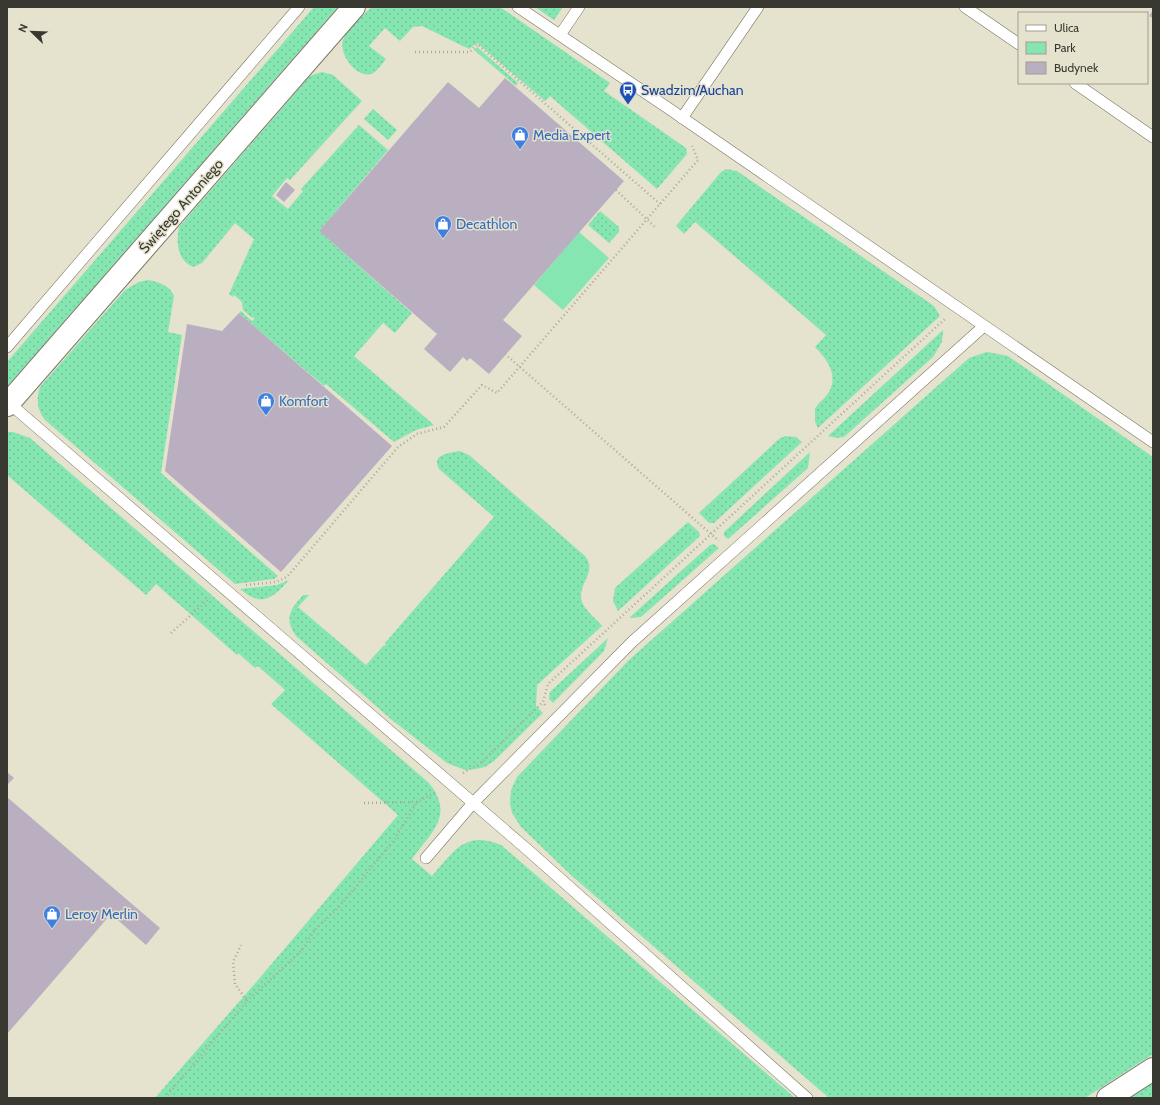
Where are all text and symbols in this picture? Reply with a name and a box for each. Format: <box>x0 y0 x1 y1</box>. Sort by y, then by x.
north arrow <box>12 12 52 52</box>
legend <box>1018 12 1148 84</box>
text: Ulica <box>1054 20 1079 35</box>
text: N <box>15 22 31 34</box>
text: Park <box>1054 40 1076 55</box>
text: Budynek <box>1054 60 1099 75</box>
bus stop icon: Swadzim/Auchan <box>618 80 638 105</box>
place label: Swadzim/Auchan <box>641 81 744 99</box>
shop icon: Media Expert <box>510 125 530 150</box>
place label: Media Expert <box>533 126 611 144</box>
street label: Świętego Antoniego <box>135 155 227 257</box>
shop icon: Decathlon <box>433 214 453 239</box>
place label: Decathlon <box>456 215 517 233</box>
shop icon: Komfort <box>256 391 276 416</box>
place label: Komfort <box>279 392 328 410</box>
shop icon: Leroy Merlin <box>42 904 62 929</box>
place label: Leroy Merlin <box>65 905 138 923</box>

